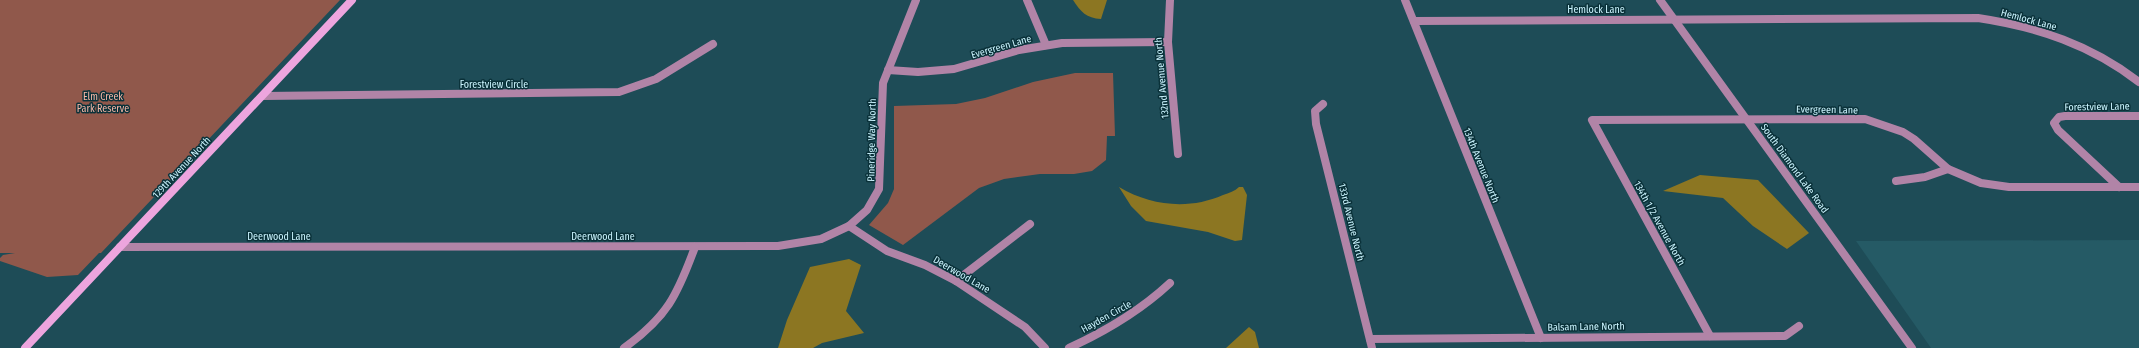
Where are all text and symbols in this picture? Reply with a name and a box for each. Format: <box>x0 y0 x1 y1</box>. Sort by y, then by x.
street label: Hemlock Lane <box>1567 4 1625 16</box>
street label: Hemlock Lane <box>2000 7 2058 33</box>
street label: Evergreen Lane <box>970 33 1033 61</box>
street label: 132nd Avenue North <box>1152 37 1172 119</box>
street label: Forestview Circle <box>460 79 528 91</box>
park label: Elm Creek Park Reserve <box>77 91 129 115</box>
street label: Pineridge Way North <box>865 98 879 182</box>
street label: Forestview Lane <box>2064 100 2130 114</box>
street label: Evergreen Lane <box>1796 103 1858 117</box>
street label: South Diamond Lake Road <box>1758 122 1831 216</box>
street label: 134th Avenue North <box>1461 126 1502 205</box>
street label: 129th Avenue North <box>150 134 213 201</box>
street label: 134th 1/2 Avenue North <box>1631 179 1687 268</box>
street label: 133rd Avenue North <box>1336 182 1366 262</box>
street label: Deerwood Lane <box>247 231 311 243</box>
street label: Deerwood Lane <box>571 231 635 243</box>
street label: Deerwood Lane <box>931 254 992 296</box>
street label: Hayden Circle <box>1079 298 1134 336</box>
street label: Balsam Lane North <box>1547 320 1625 334</box>

